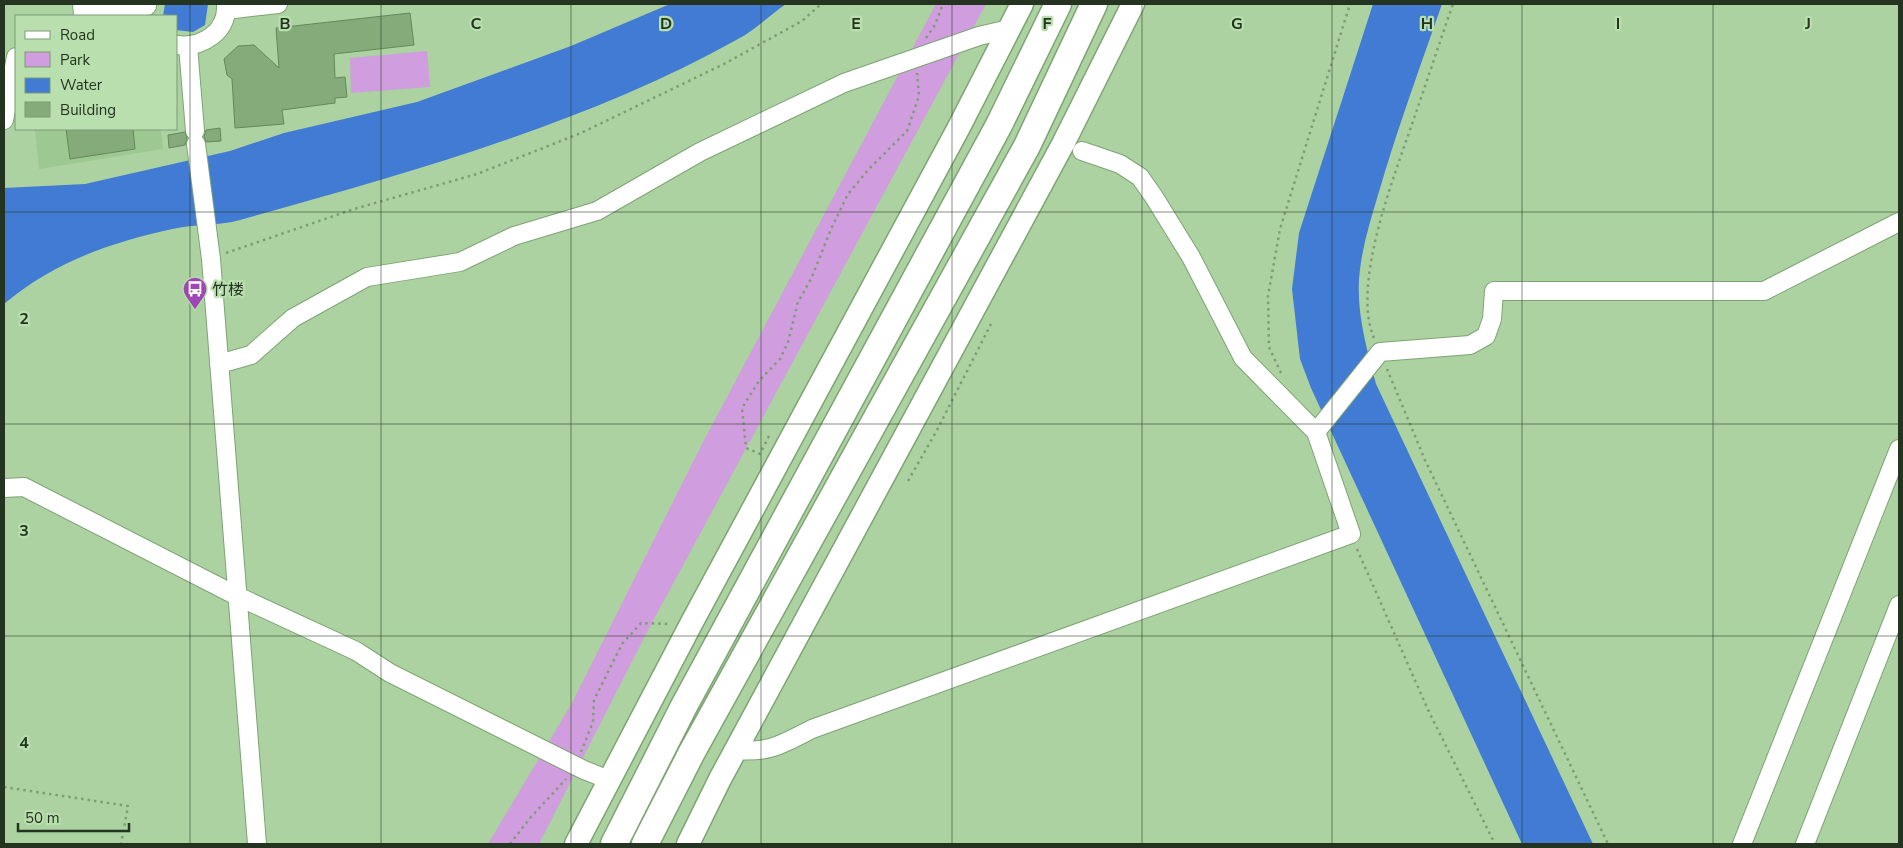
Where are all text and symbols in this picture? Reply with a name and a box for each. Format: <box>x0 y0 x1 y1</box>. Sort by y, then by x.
text: B <box>279 13 291 35</box>
text: C <box>471 13 482 35</box>
text: D <box>660 13 672 35</box>
text: E <box>851 13 861 35</box>
text: F <box>1043 13 1052 35</box>
text: G <box>1231 13 1243 35</box>
text: H <box>1421 13 1433 35</box>
text: I <box>1616 13 1620 35</box>
text: J <box>1804 13 1811 35</box>
legend <box>15 15 178 130</box>
text: Road <box>60 25 95 45</box>
text: Park <box>60 50 90 70</box>
text: Water <box>60 75 103 95</box>
text: Building <box>60 100 116 120</box>
bus stop icon: 竹楼 <box>182 276 208 310</box>
place label: 竹楼 <box>212 279 244 301</box>
text: 2 <box>19 308 29 330</box>
text: 3 <box>19 520 29 542</box>
text: 4 <box>19 732 29 754</box>
scale bar <box>18 800 129 832</box>
text: 50 m <box>25 808 60 828</box>

